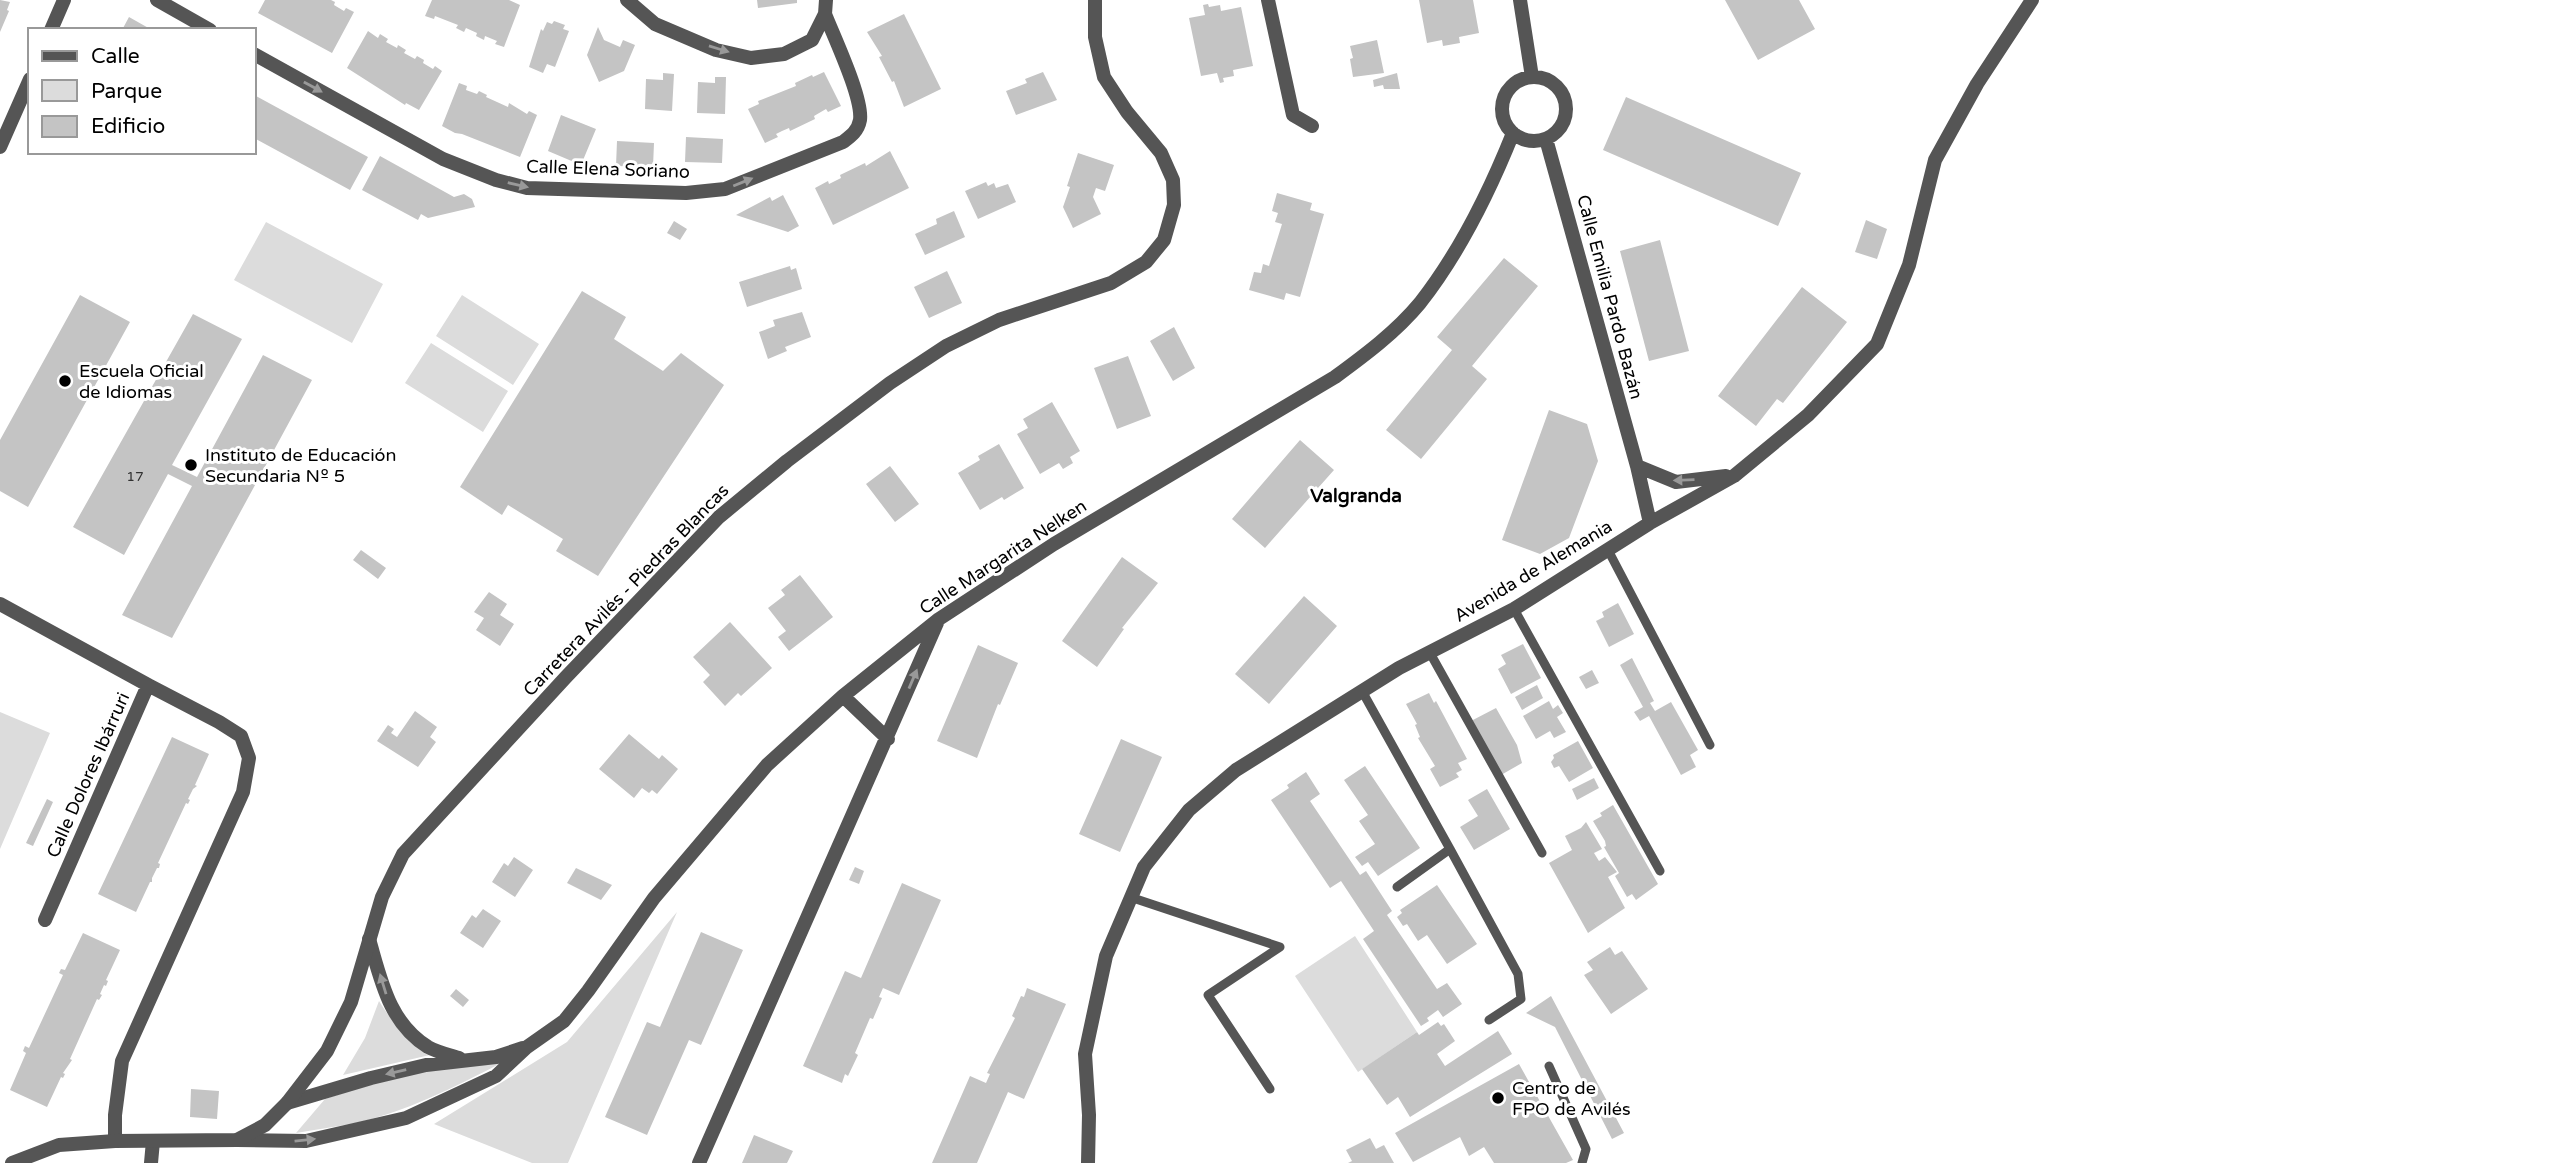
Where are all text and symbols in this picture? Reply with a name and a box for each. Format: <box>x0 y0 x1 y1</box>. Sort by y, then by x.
legend <box>28 28 256 154</box>
text: Calle <box>91 44 140 69</box>
one-way arrow <box>708 45 729 55</box>
text: Parque <box>91 79 162 104</box>
one-way arrow <box>304 81 323 93</box>
text: Edificio <box>91 114 165 139</box>
street label: Calle Elena Soriano <box>526 155 690 183</box>
one-way arrow <box>733 176 754 187</box>
one-way arrow <box>507 180 529 191</box>
street label: Calle Emilia Pardo Bazán <box>1572 192 1648 402</box>
place label: Escuela Oficial de Idiomas <box>79 360 204 403</box>
marker: Escuela Oficial de Idiomas <box>57 373 73 389</box>
place label: Instituto de Educación Secundaria Nº 5 <box>205 444 397 487</box>
marker: Instituto de Educación Secundaria Nº 5 <box>183 457 199 473</box>
house number: 17 <box>126 468 144 485</box>
one-way arrow <box>1673 475 1695 486</box>
street label: Carretera Avilés - Piedras Blancas <box>519 479 733 701</box>
district label: Valgranda <box>1310 485 1402 508</box>
street label: Calle Margarita Nelken <box>915 495 1091 619</box>
street label: Avenida de Alemania <box>1450 515 1616 627</box>
one-way arrow <box>908 668 919 689</box>
street label: Calle Dolores Ibárruri <box>42 689 134 861</box>
one-way arrow <box>377 974 387 995</box>
one-way arrow <box>385 1066 407 1077</box>
place label: Centro de FPO de Avilés <box>1512 1077 1631 1120</box>
marker: Centro de FPO de Avilés <box>1490 1090 1506 1106</box>
one-way arrow <box>294 1134 316 1145</box>

